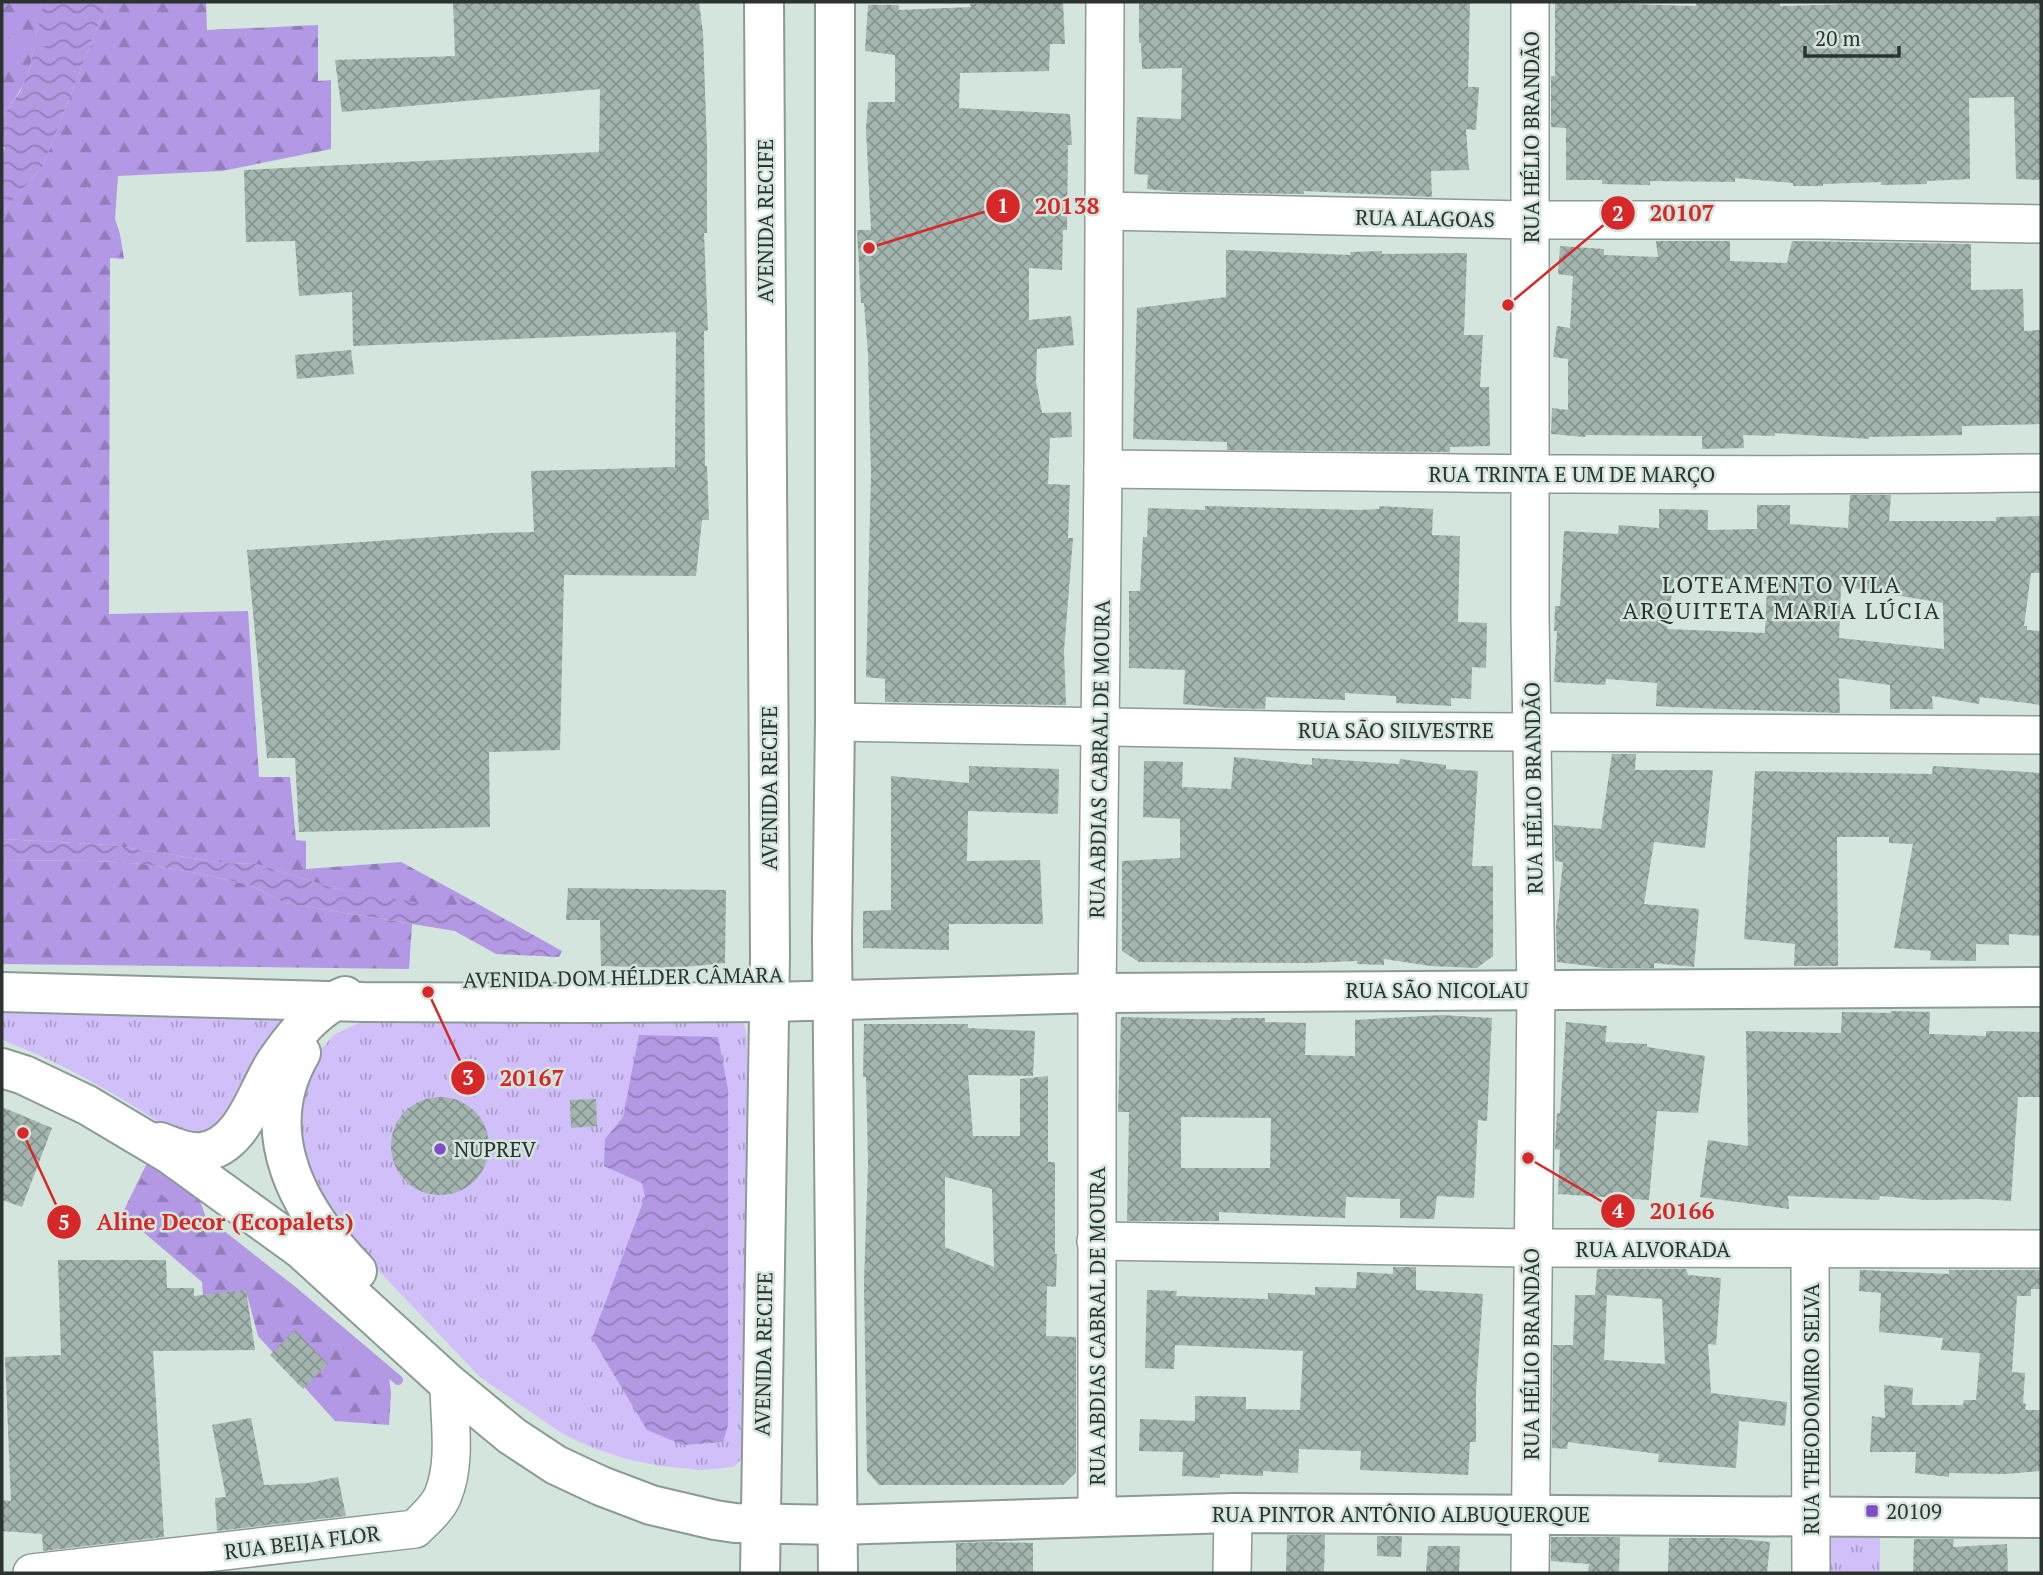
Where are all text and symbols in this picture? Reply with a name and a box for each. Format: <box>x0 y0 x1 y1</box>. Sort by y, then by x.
scale bar <box>1805 14 1899 58</box>
text: 20 m <box>1815 24 1861 52</box>
street label: RUA HÉLIO BRANDÃO <box>1517 31 1545 243</box>
street label: AVENIDA RECIFE <box>751 139 779 303</box>
callout: 20138 <box>986 184 1114 228</box>
text: 20138 <box>1035 190 1099 221</box>
text: 1 <box>997 191 1009 219</box>
callout: 20107 <box>1600 191 1728 235</box>
text: 20107 <box>1650 197 1714 228</box>
text: 2 <box>1612 199 1624 227</box>
street label: RUA ALAGOAS <box>1355 203 1495 233</box>
street label: RUA TRINTA E UM DE MARÇO <box>1429 460 1715 488</box>
district label: LOTEAMENTO VILA ARQUITETA MARIA LÚCIA <box>1622 569 1942 626</box>
street label: RUA ABDIAS CABRAL DE MOURA <box>1082 599 1116 919</box>
street label: RUA HÉLIO BRANDÃO <box>1517 682 1549 894</box>
street label: AVENIDA RECIFE <box>755 706 783 870</box>
street label: RUA SÃO SILVESTRE <box>1298 716 1494 744</box>
street label: AVENIDA DOM HÉLDER CÂMARA <box>463 960 784 994</box>
street label: RUA SÃO NICOLAU <box>1346 976 1528 1004</box>
callout: 20167 <box>451 1056 579 1100</box>
text: 20167 <box>500 1062 564 1093</box>
text: 3 <box>462 1063 474 1091</box>
place label: NUPREV <box>454 1135 537 1163</box>
marker: NUPREV <box>432 1141 448 1157</box>
street label: RUA ABDIAS CABRAL DE MOURA <box>1083 1166 1111 1485</box>
callout: 20166 <box>1600 1189 1728 1233</box>
text: 20166 <box>1650 1195 1714 1226</box>
text: 4 <box>1612 1196 1624 1224</box>
callout: Aline Decor (Ecopalets) <box>47 1200 367 1244</box>
text: Aline Decor (Ecopalets) <box>96 1206 354 1237</box>
text: 5 <box>58 1208 70 1236</box>
street label: RUA ALVORADA <box>1576 1235 1731 1263</box>
street label: RUA HÉLIO BRANDÃO <box>1517 1248 1545 1460</box>
street label: AVENIDA RECIFE <box>748 1272 778 1436</box>
street label: RUA THEODOMIRO SELVA <box>1797 1283 1825 1535</box>
place label: 20109 <box>1886 1497 1942 1525</box>
street label: RUA PINTOR ANTÔNIO ALBUQUERQUE <box>1212 1500 1590 1528</box>
marker: 20109 <box>1864 1503 1880 1519</box>
street label: RUA BEIJA FLOR <box>223 1518 382 1565</box>

